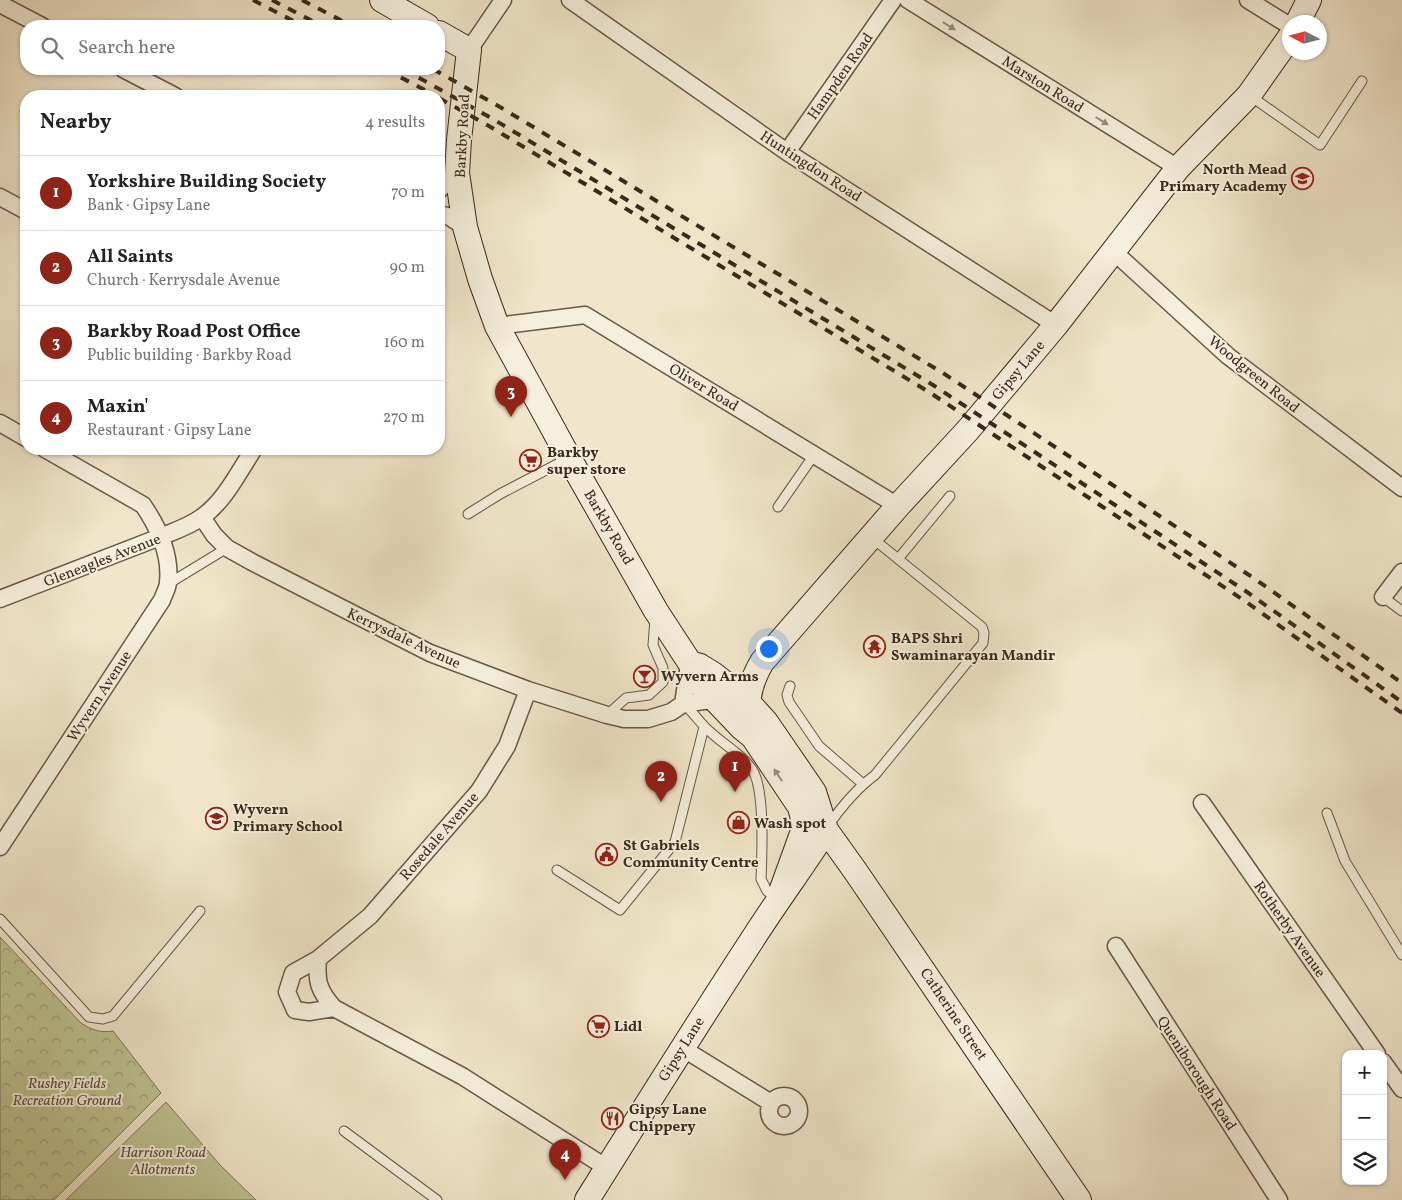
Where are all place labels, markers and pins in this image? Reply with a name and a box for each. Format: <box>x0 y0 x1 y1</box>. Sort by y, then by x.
place label: North Mead Primary Academy <box>1159 160 1288 198</box>
school or university icon: North Mead Primary Academy <box>1291 166 1315 190</box>
pin: 3 <box>495 376 527 417</box>
place label: Barkby super store <box>547 443 626 481</box>
supermarket icon: Barkby super store <box>519 449 543 473</box>
place label: BAPS Shri Swaminarayan Mandir <box>891 629 1055 667</box>
temple icon: BAPS Shri Swaminarayan Mandir <box>863 635 887 659</box>
bar icon: Wyvern Arms <box>633 664 657 688</box>
place label: Wyvern Arms <box>661 667 759 688</box>
pin: 1 <box>719 751 751 792</box>
pin: 2 <box>645 761 677 802</box>
place label: Wyvern Primary School <box>233 800 343 838</box>
school or university icon: Wyvern Primary School <box>205 806 229 830</box>
shop icon: Wash spot <box>726 811 750 835</box>
place label: Wash spot <box>754 814 826 835</box>
place label: St Gabriels Community Centre <box>623 836 759 874</box>
public building icon: St Gabriels Community Centre <box>595 842 619 866</box>
supermarket icon: Lidl <box>586 1014 610 1038</box>
place label: Lidl <box>614 1017 642 1038</box>
place label: Gipsy Lane Chippery <box>629 1100 707 1138</box>
restaurant icon: Gipsy Lane Chippery <box>601 1106 625 1130</box>
pin: 4 <box>549 1139 581 1180</box>

